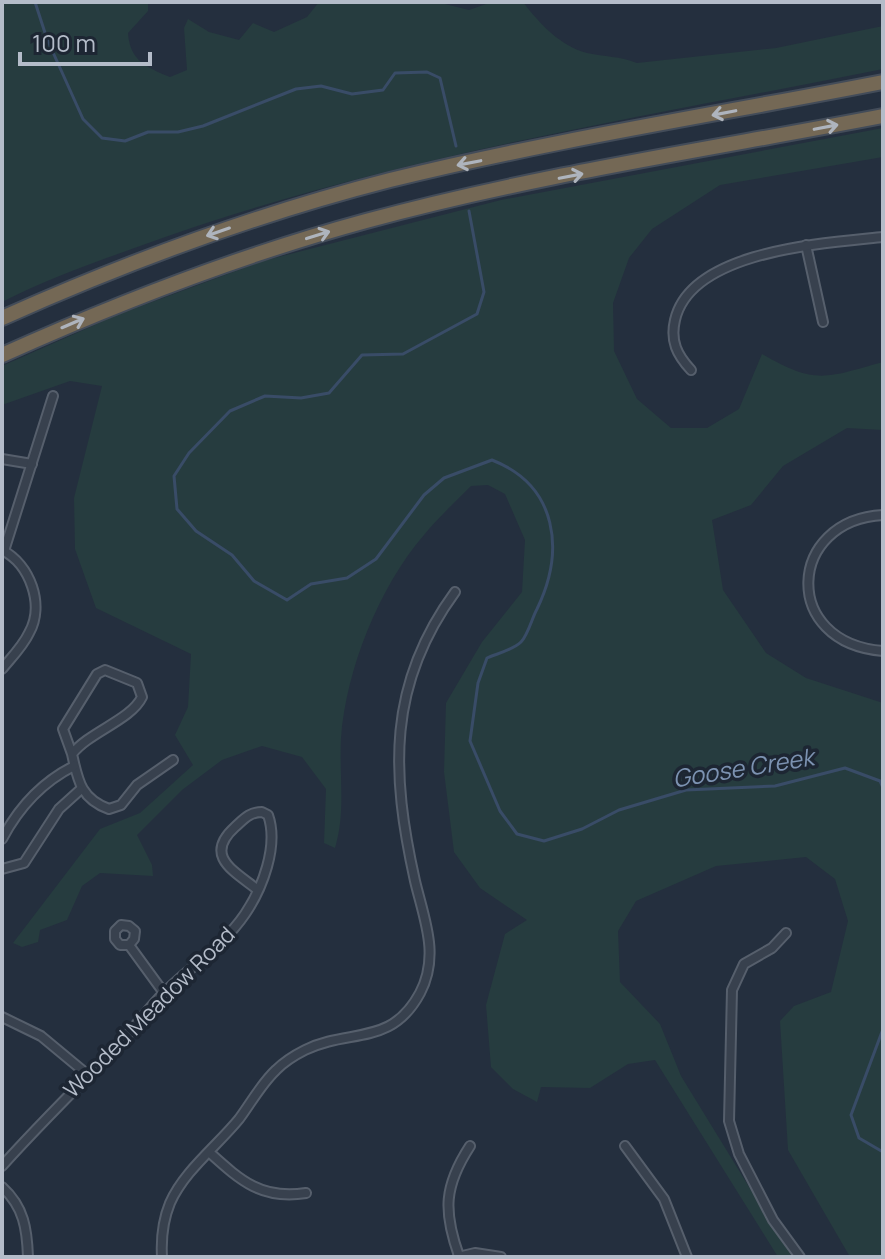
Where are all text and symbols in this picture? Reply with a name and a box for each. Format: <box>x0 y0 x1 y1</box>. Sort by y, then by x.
scale bar <box>20 16 150 66</box>
text: 100 m <box>32 26 96 59</box>
one-way arrow <box>712 106 737 121</box>
one-way arrow <box>813 119 838 134</box>
one-way arrow <box>457 156 482 171</box>
one-way arrow <box>558 168 583 183</box>
one-way arrow <box>206 226 231 241</box>
one-way arrow <box>305 227 330 241</box>
one-way arrow <box>60 314 85 329</box>
water label: Goose Creek <box>670 739 819 794</box>
street label: Wooded Meadow Road <box>57 920 241 1104</box>

